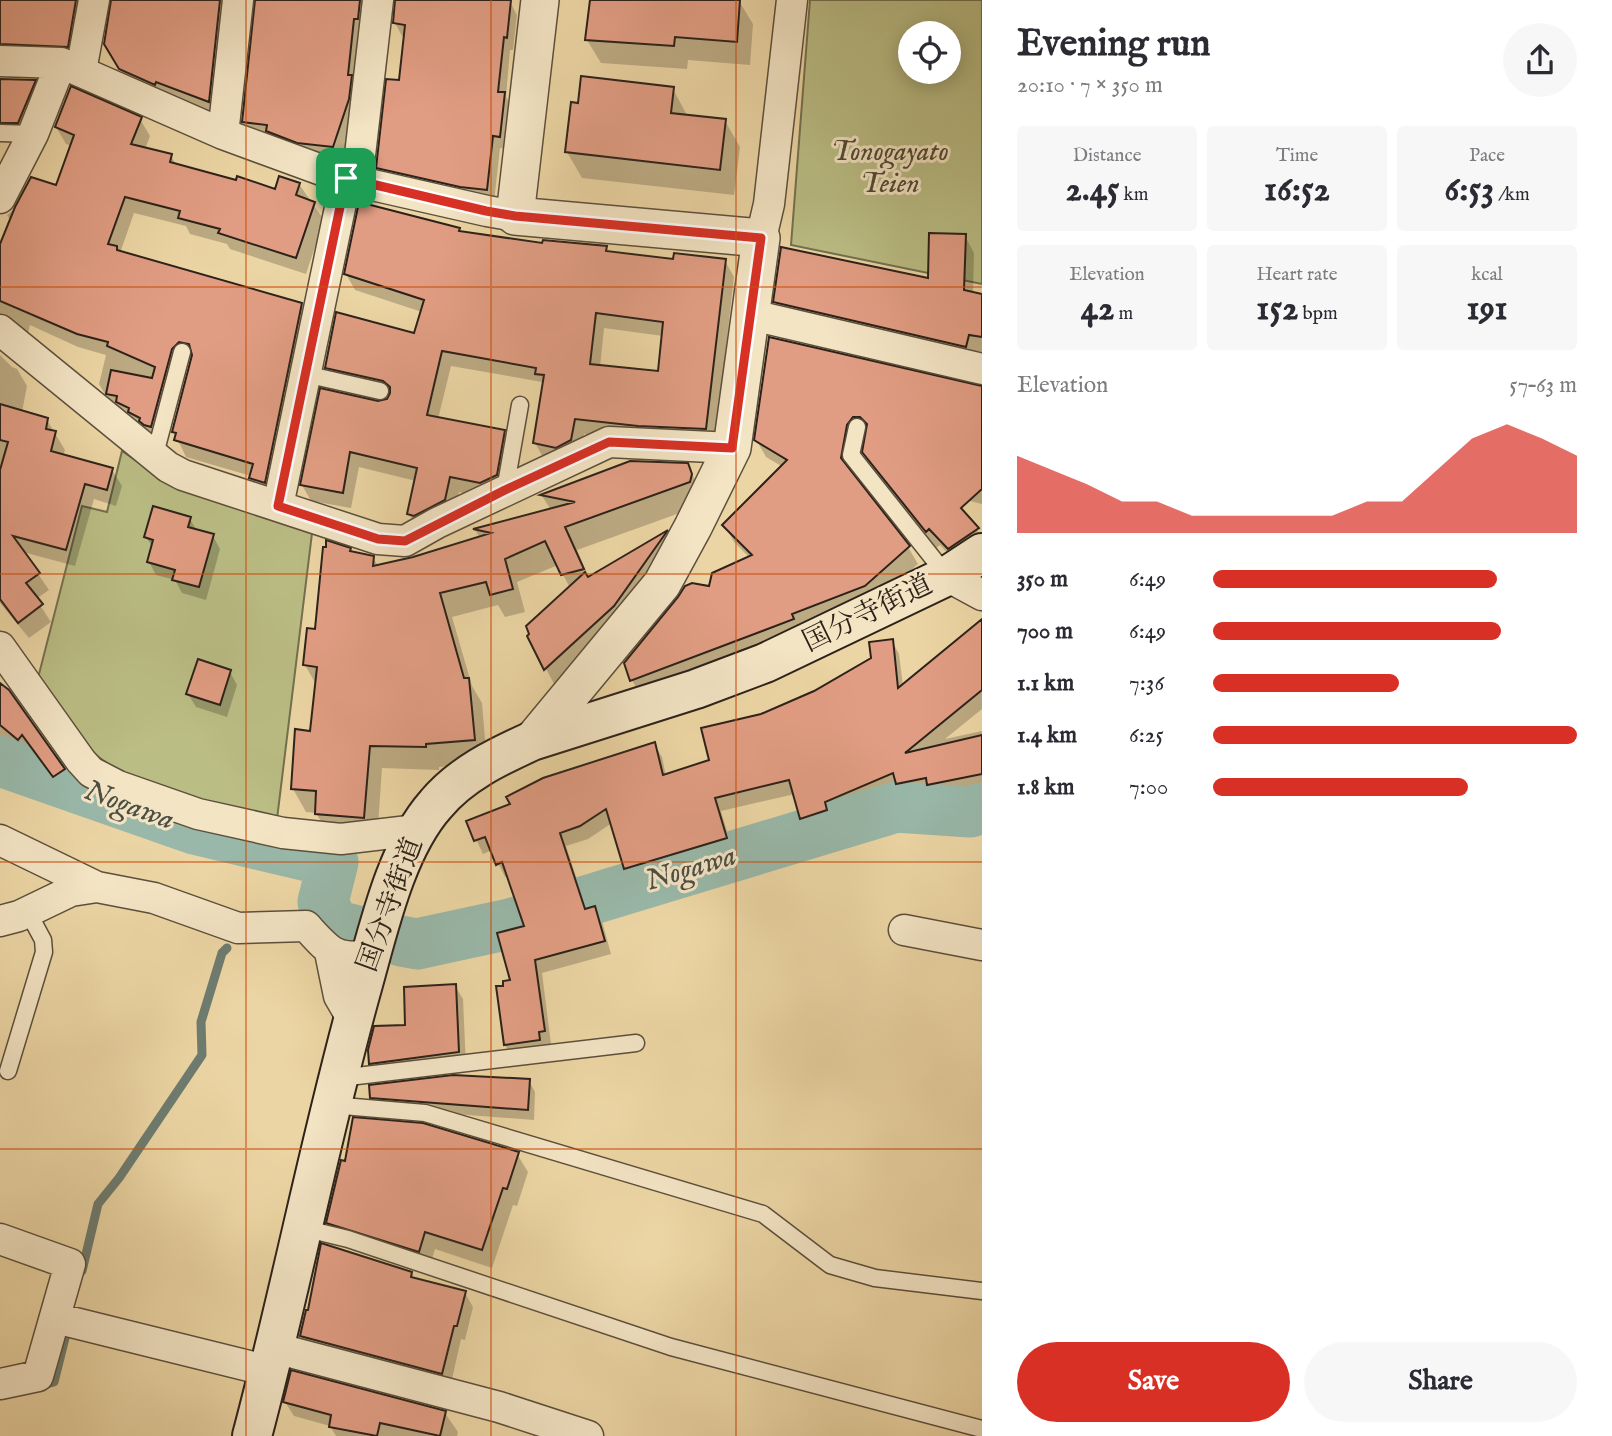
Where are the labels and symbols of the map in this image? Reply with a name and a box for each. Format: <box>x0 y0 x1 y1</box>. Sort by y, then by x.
park label: Tonogayato Teien <box>831 135 949 202</box>
pin <box>316 148 376 208</box>
street label: 国分寺街道 <box>797 568 939 660</box>
water label: Nogawa <box>79 772 179 840</box>
street label: 国分寺街道 <box>351 833 431 977</box>
water label: Nogawa <box>641 837 741 901</box>

